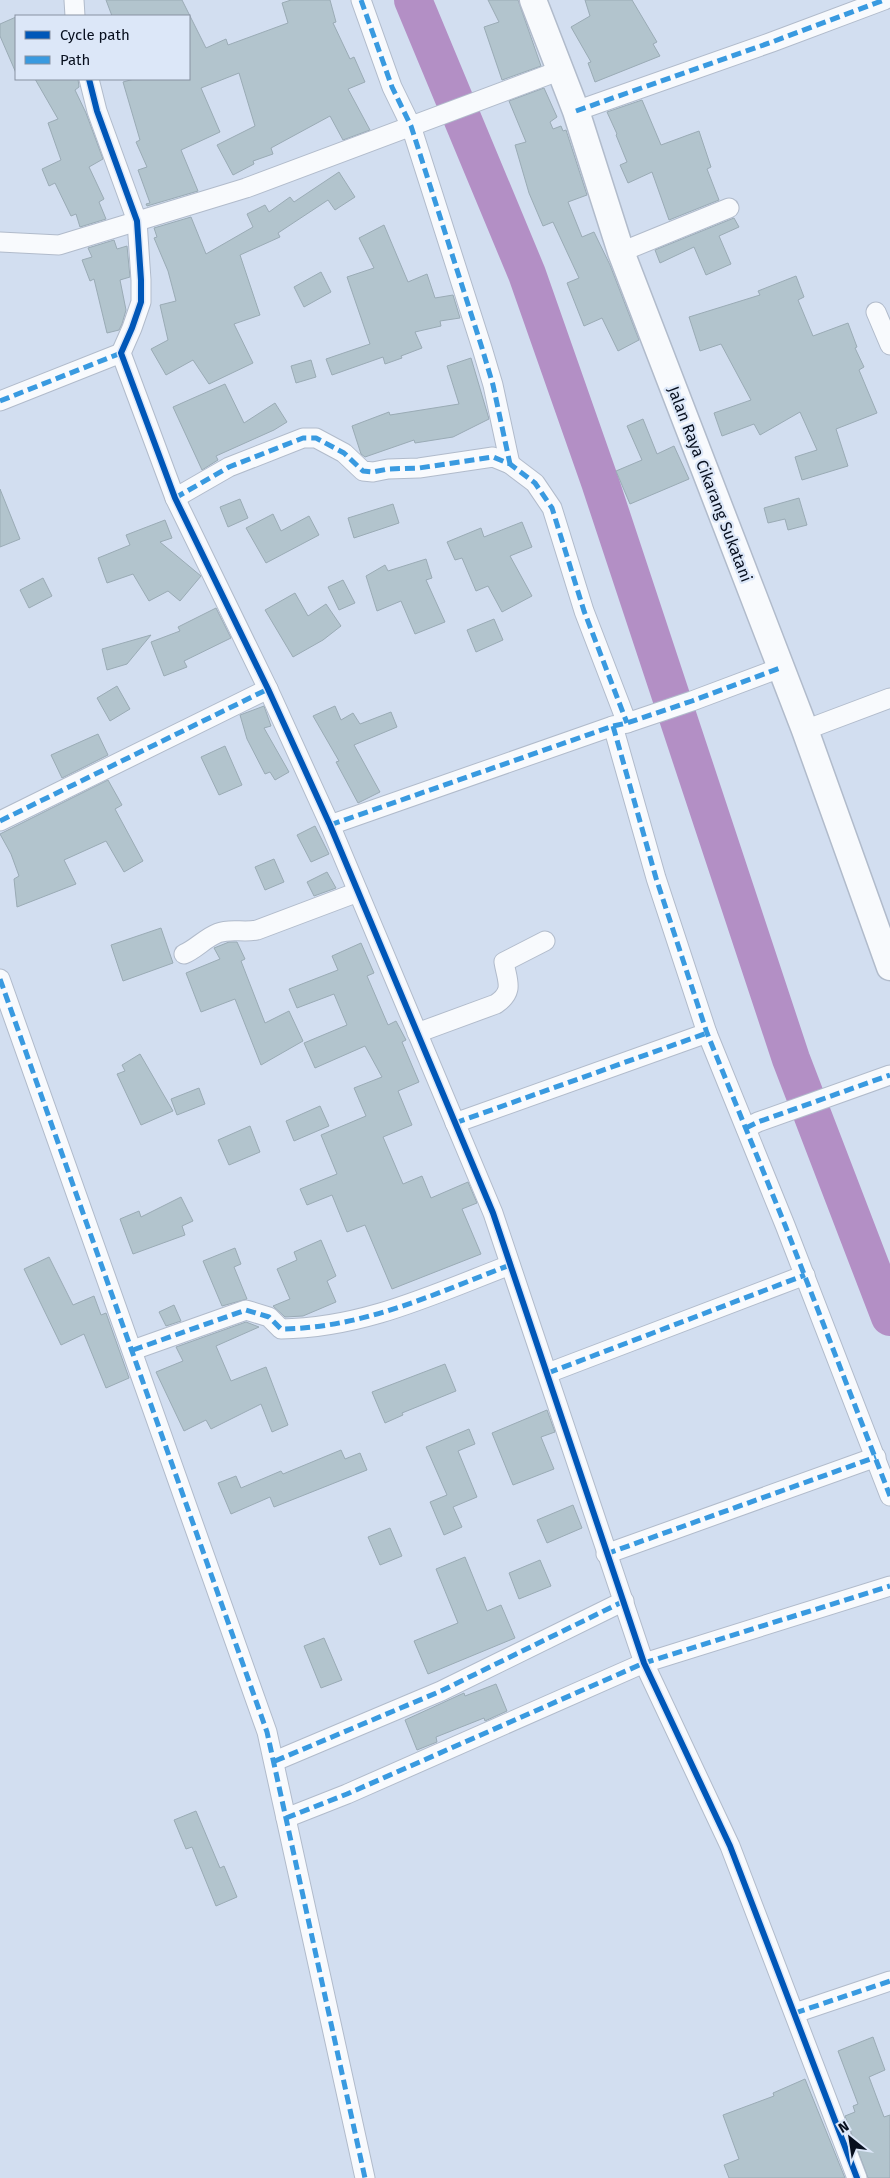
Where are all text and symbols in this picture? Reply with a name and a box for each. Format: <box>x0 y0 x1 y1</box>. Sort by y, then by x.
legend <box>15 15 190 80</box>
text: Cycle path <box>60 26 130 44</box>
text: Path <box>60 51 90 69</box>
street label: Jalan Raya Cikarang Sukatani <box>664 383 756 585</box>
north arrow <box>825 2113 875 2163</box>
text: N <box>835 2117 852 2137</box>

